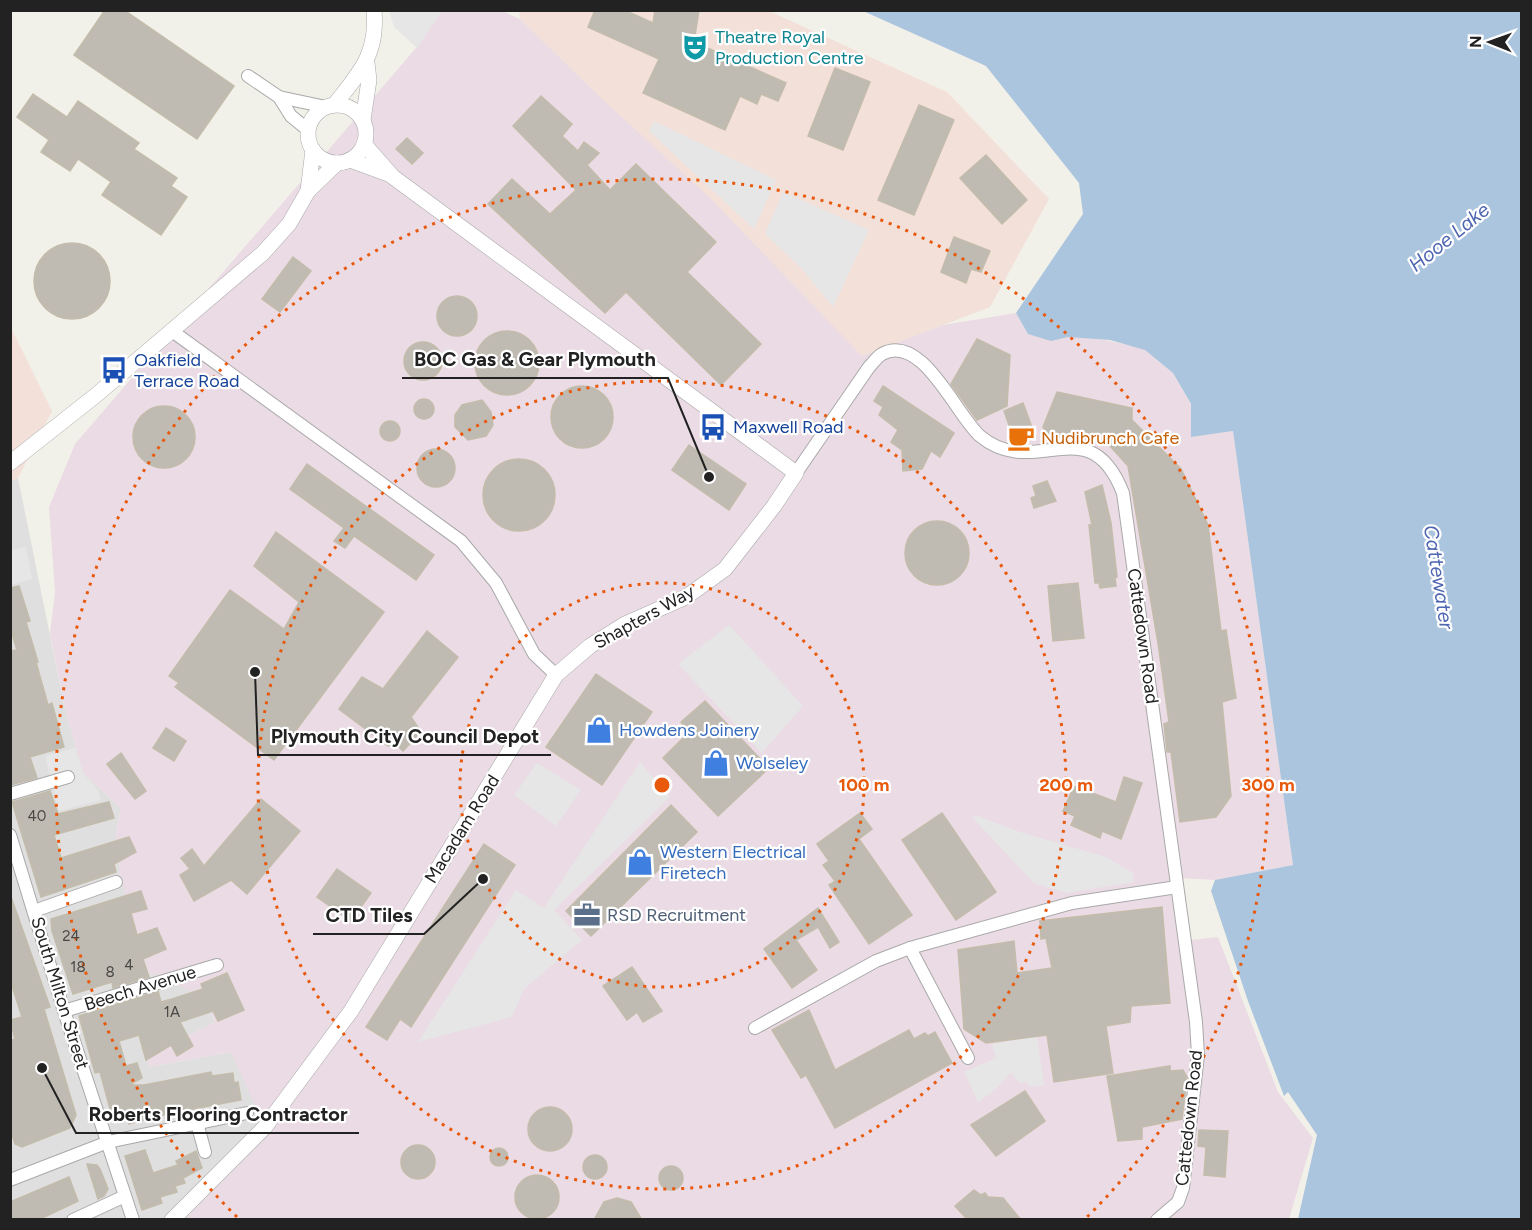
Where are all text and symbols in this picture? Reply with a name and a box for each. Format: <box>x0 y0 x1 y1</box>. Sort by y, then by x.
north arrow <box>1460 12 1520 72</box>
place label: Theatre Royal Production Centre <box>715 26 864 69</box>
theatre icon: Theatre Royal Production Centre <box>680 32 710 62</box>
text: N <box>1466 35 1485 48</box>
water label: Hooe Lake <box>1404 197 1494 277</box>
callout: BOC Gas & Gear Plymouth <box>402 340 668 378</box>
text: BOC Gas & Gear Plymouth <box>414 347 656 371</box>
place label: Oakfield Terrace Road <box>134 349 239 392</box>
bus stop icon: Oakfield Terrace Road <box>99 355 129 385</box>
bus stop icon: Maxwell Road <box>698 412 728 442</box>
place label: Maxwell Road <box>733 416 844 438</box>
cafe icon: Nudibrunch Cafe <box>1006 423 1036 453</box>
place label: Nudibrunch Cafe <box>1041 427 1179 449</box>
water label: Cattewater <box>1419 523 1459 632</box>
street label: Cattedown Road <box>1123 567 1163 705</box>
street label: Shapters Way <box>590 580 699 654</box>
shop icon: Howdens Joinery <box>584 715 614 745</box>
callout: Plymouth City Council Depot <box>258 717 551 755</box>
place label: Howdens Joinery <box>619 719 760 741</box>
text: Plymouth City Council Depot <box>271 724 539 748</box>
shop icon: Wolseley <box>701 748 731 778</box>
place label: Wolseley <box>736 752 809 774</box>
street label: Macadam Road <box>420 770 504 888</box>
text: 100 m <box>839 774 889 796</box>
text: 200 m <box>1039 774 1093 796</box>
text: 300 m <box>1241 774 1295 796</box>
centre of rings <box>652 775 672 795</box>
house number: 40 <box>28 807 46 825</box>
place label: Western Electrical Firetech <box>660 841 806 884</box>
shop icon: Western Electrical Firetech <box>625 847 655 877</box>
callout: CTD Tiles <box>313 896 424 934</box>
office icon: RSD Recruitment <box>572 900 602 930</box>
text: CTD Tiles <box>325 903 413 927</box>
place label: RSD Recruitment <box>607 904 746 926</box>
street label: South Milton Street <box>26 914 94 1072</box>
house number: 24 <box>62 927 80 945</box>
house number: 4 <box>124 956 134 974</box>
house number: 18 <box>70 958 86 976</box>
street label: Beech Avenue <box>81 961 199 1015</box>
house number: 8 <box>105 963 115 981</box>
house number: 1A <box>164 1003 180 1021</box>
street label: Cattedown Road <box>1171 1049 1207 1187</box>
callout: Roberts Flooring Contractor <box>76 1095 359 1133</box>
text: Roberts Flooring Contractor <box>88 1102 348 1126</box>

